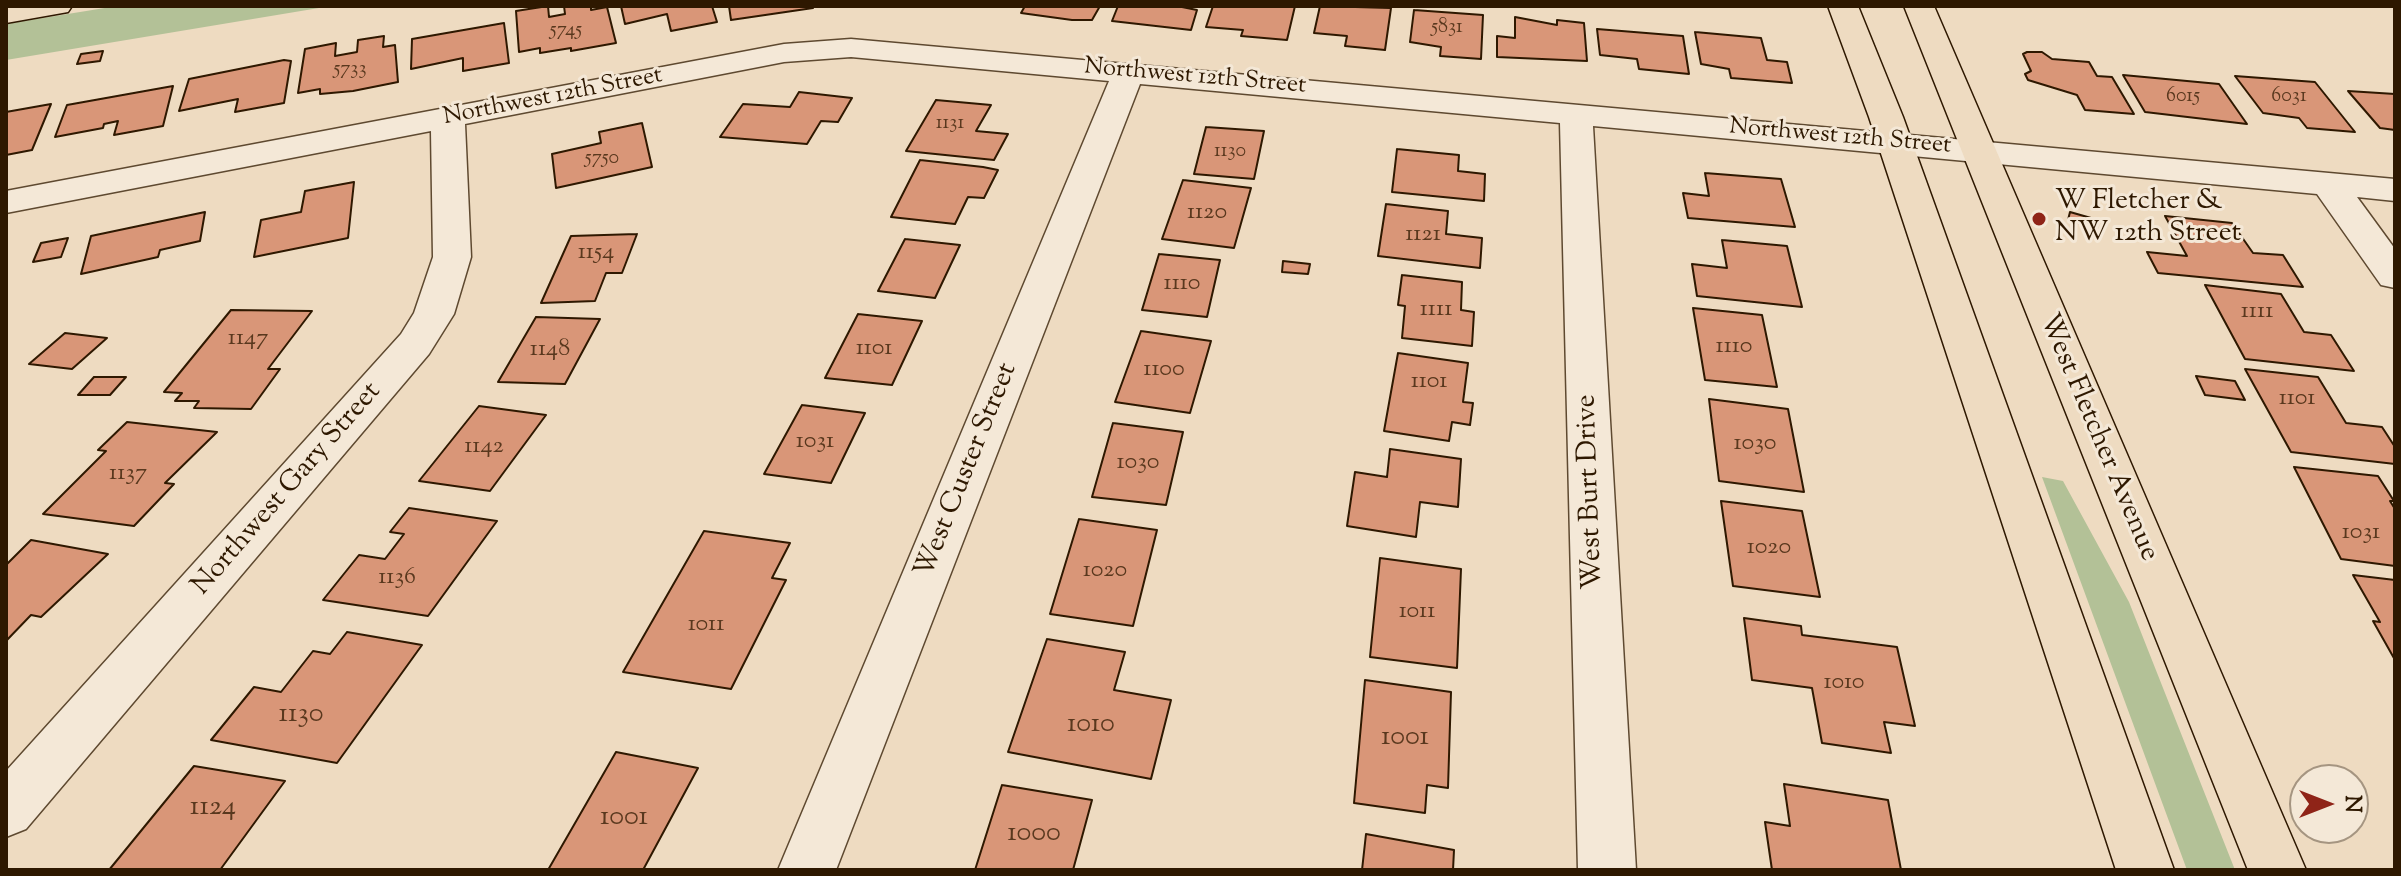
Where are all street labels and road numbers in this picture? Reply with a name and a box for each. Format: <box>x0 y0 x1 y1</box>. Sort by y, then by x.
street label: Northwest 12th Street <box>1083 54 1307 102</box>
street label: Northwest 12th Street <box>441 63 665 133</box>
street label: Northwest 12th Street <box>1728 114 1952 162</box>
street label: West Fletcher Avenue <box>2030 309 2164 567</box>
street label: West Custer Street <box>910 359 1026 583</box>
street label: Northwest Gary Street <box>186 377 390 603</box>
street label: West Burt Drive <box>1572 394 1612 590</box>

